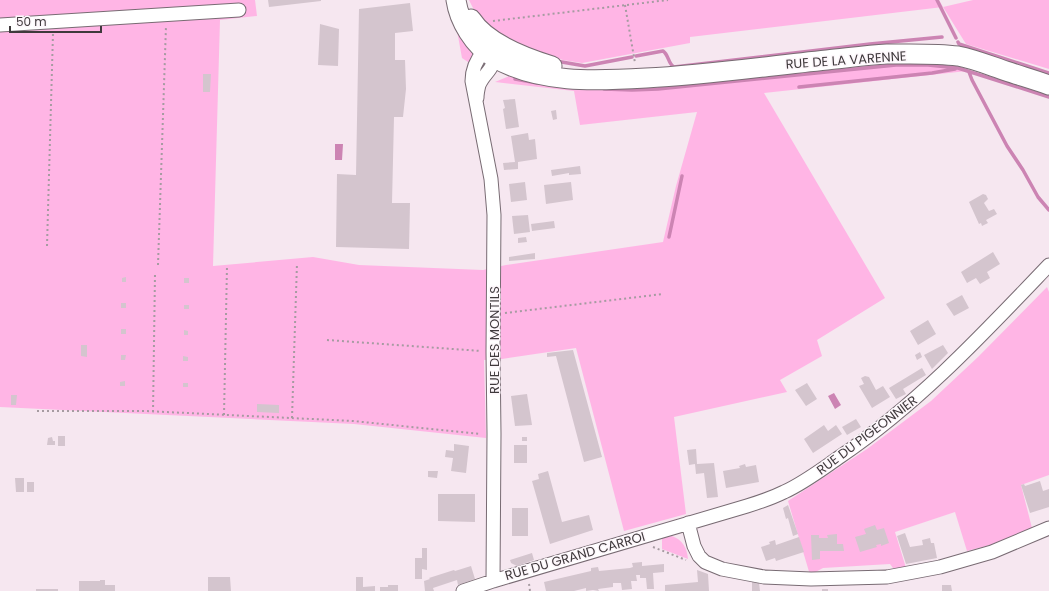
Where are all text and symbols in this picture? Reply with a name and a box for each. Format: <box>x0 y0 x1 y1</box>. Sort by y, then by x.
scale bar <box>10 8 101 34</box>
text: 50 m <box>16 13 47 30</box>
street label: RUE DE LA VARENNE <box>785 46 907 74</box>
street label: RUE DES MONTILS <box>485 286 504 394</box>
street label: RUE DU PIGEONNIER <box>813 391 922 479</box>
street label: RUE DU GRAND CARROI <box>503 527 647 585</box>

